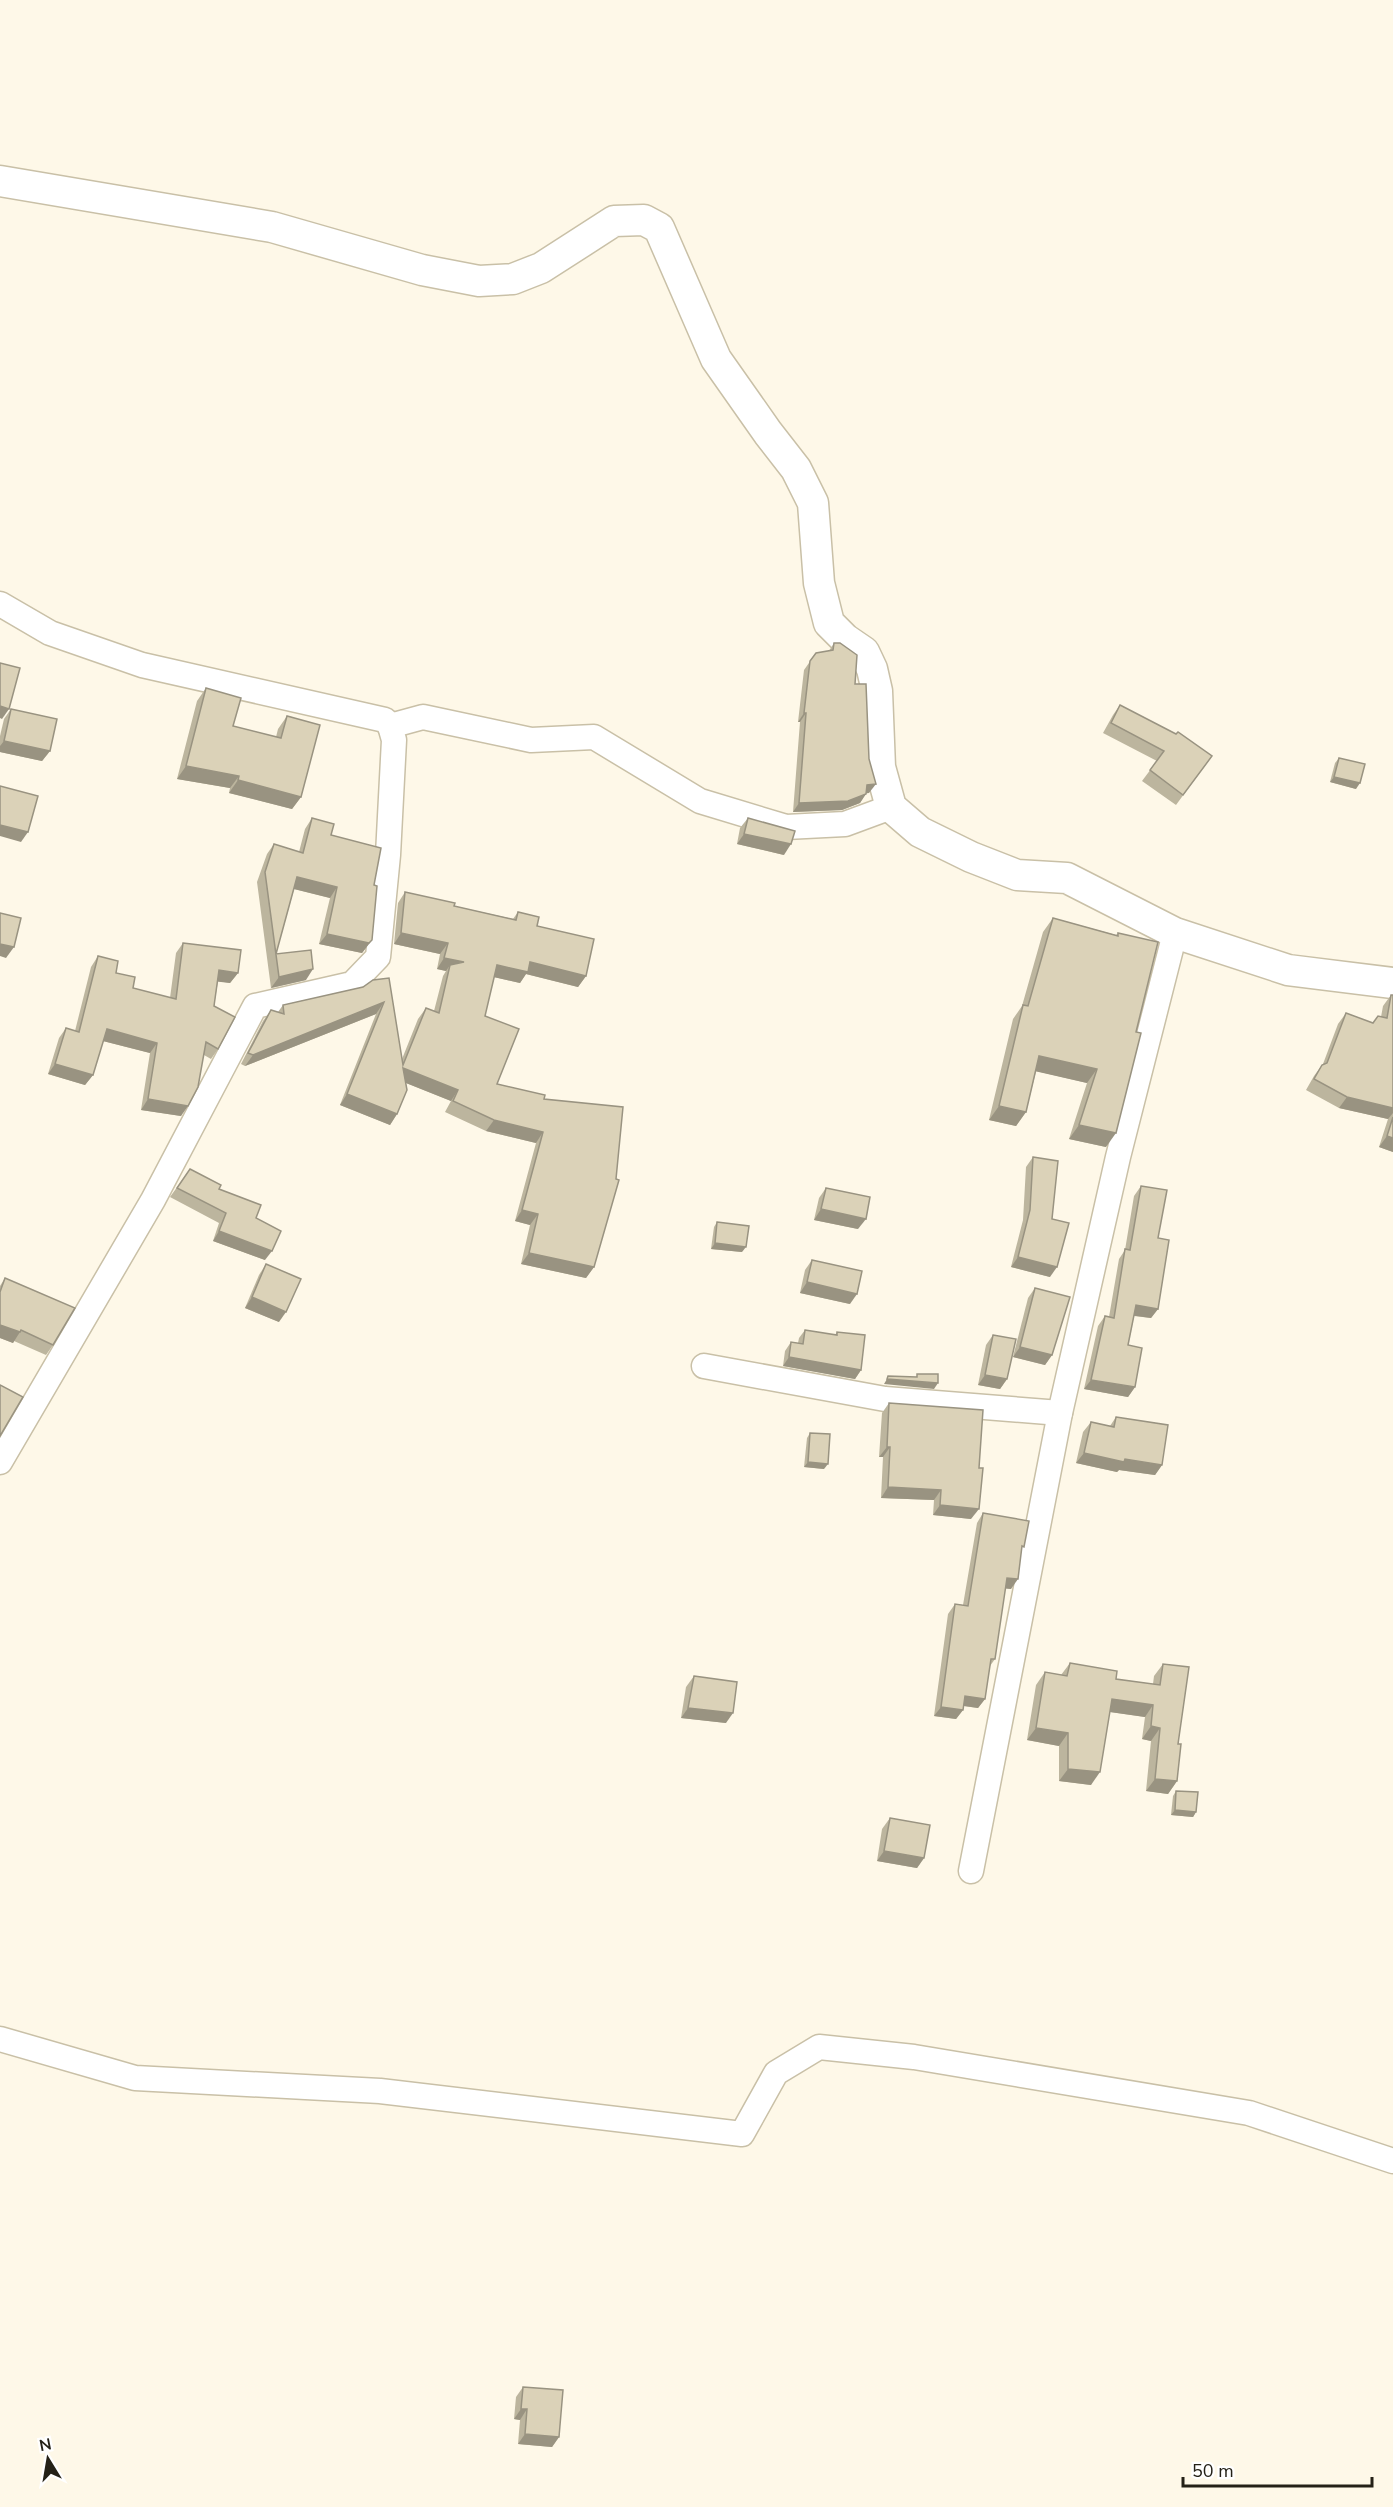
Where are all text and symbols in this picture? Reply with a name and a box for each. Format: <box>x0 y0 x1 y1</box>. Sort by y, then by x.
north arrow <box>18 2429 78 2489</box>
text: N <box>37 2433 53 2457</box>
scale bar <box>1183 2450 1372 2488</box>
text: 50 m <box>1192 2459 1234 2483</box>

